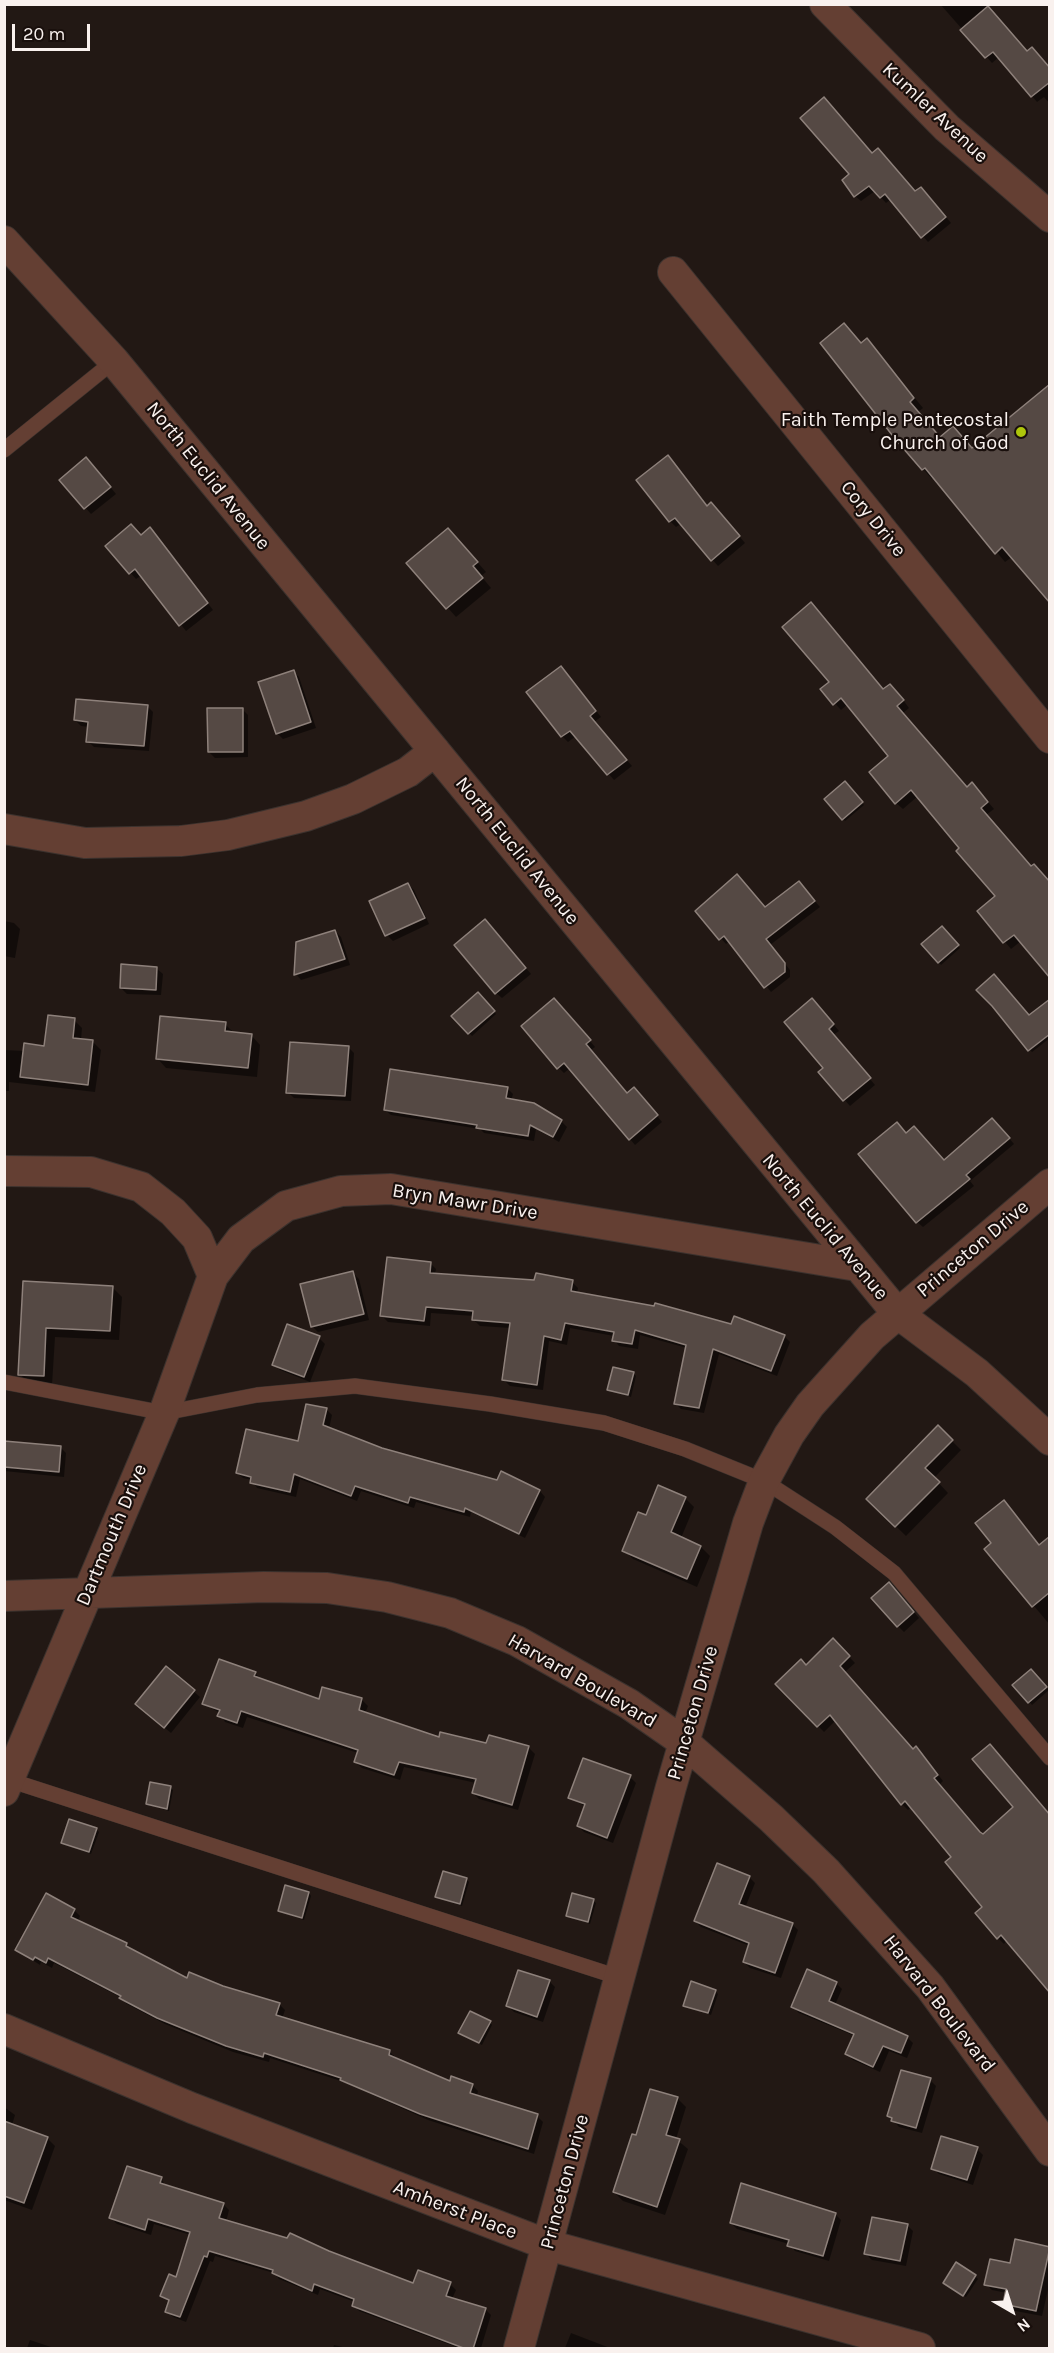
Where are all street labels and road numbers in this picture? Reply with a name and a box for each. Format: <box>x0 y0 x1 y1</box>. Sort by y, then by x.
street label: Kumler Avenue <box>877 58 993 168</box>
street label: North Euclid Avenue <box>141 397 275 555</box>
street label: Cory Drive <box>835 476 911 562</box>
street label: North Euclid Avenue <box>450 772 584 930</box>
street label: North Euclid Avenue <box>757 1149 893 1305</box>
street label: Bryn Mawr Drive <box>391 1179 539 1225</box>
street label: Princeton Drive <box>912 1195 1034 1303</box>
street label: Dartmouth Drive <box>71 1460 153 1610</box>
street label: Harvard Boulevard <box>503 1629 661 1733</box>
street label: Princeton Drive <box>662 1643 724 1783</box>
street label: Harvard Boulevard <box>878 1930 1000 2078</box>
street label: Princeton Drive <box>535 2112 595 2252</box>
street label: Amherst Place <box>390 2175 520 2245</box>

